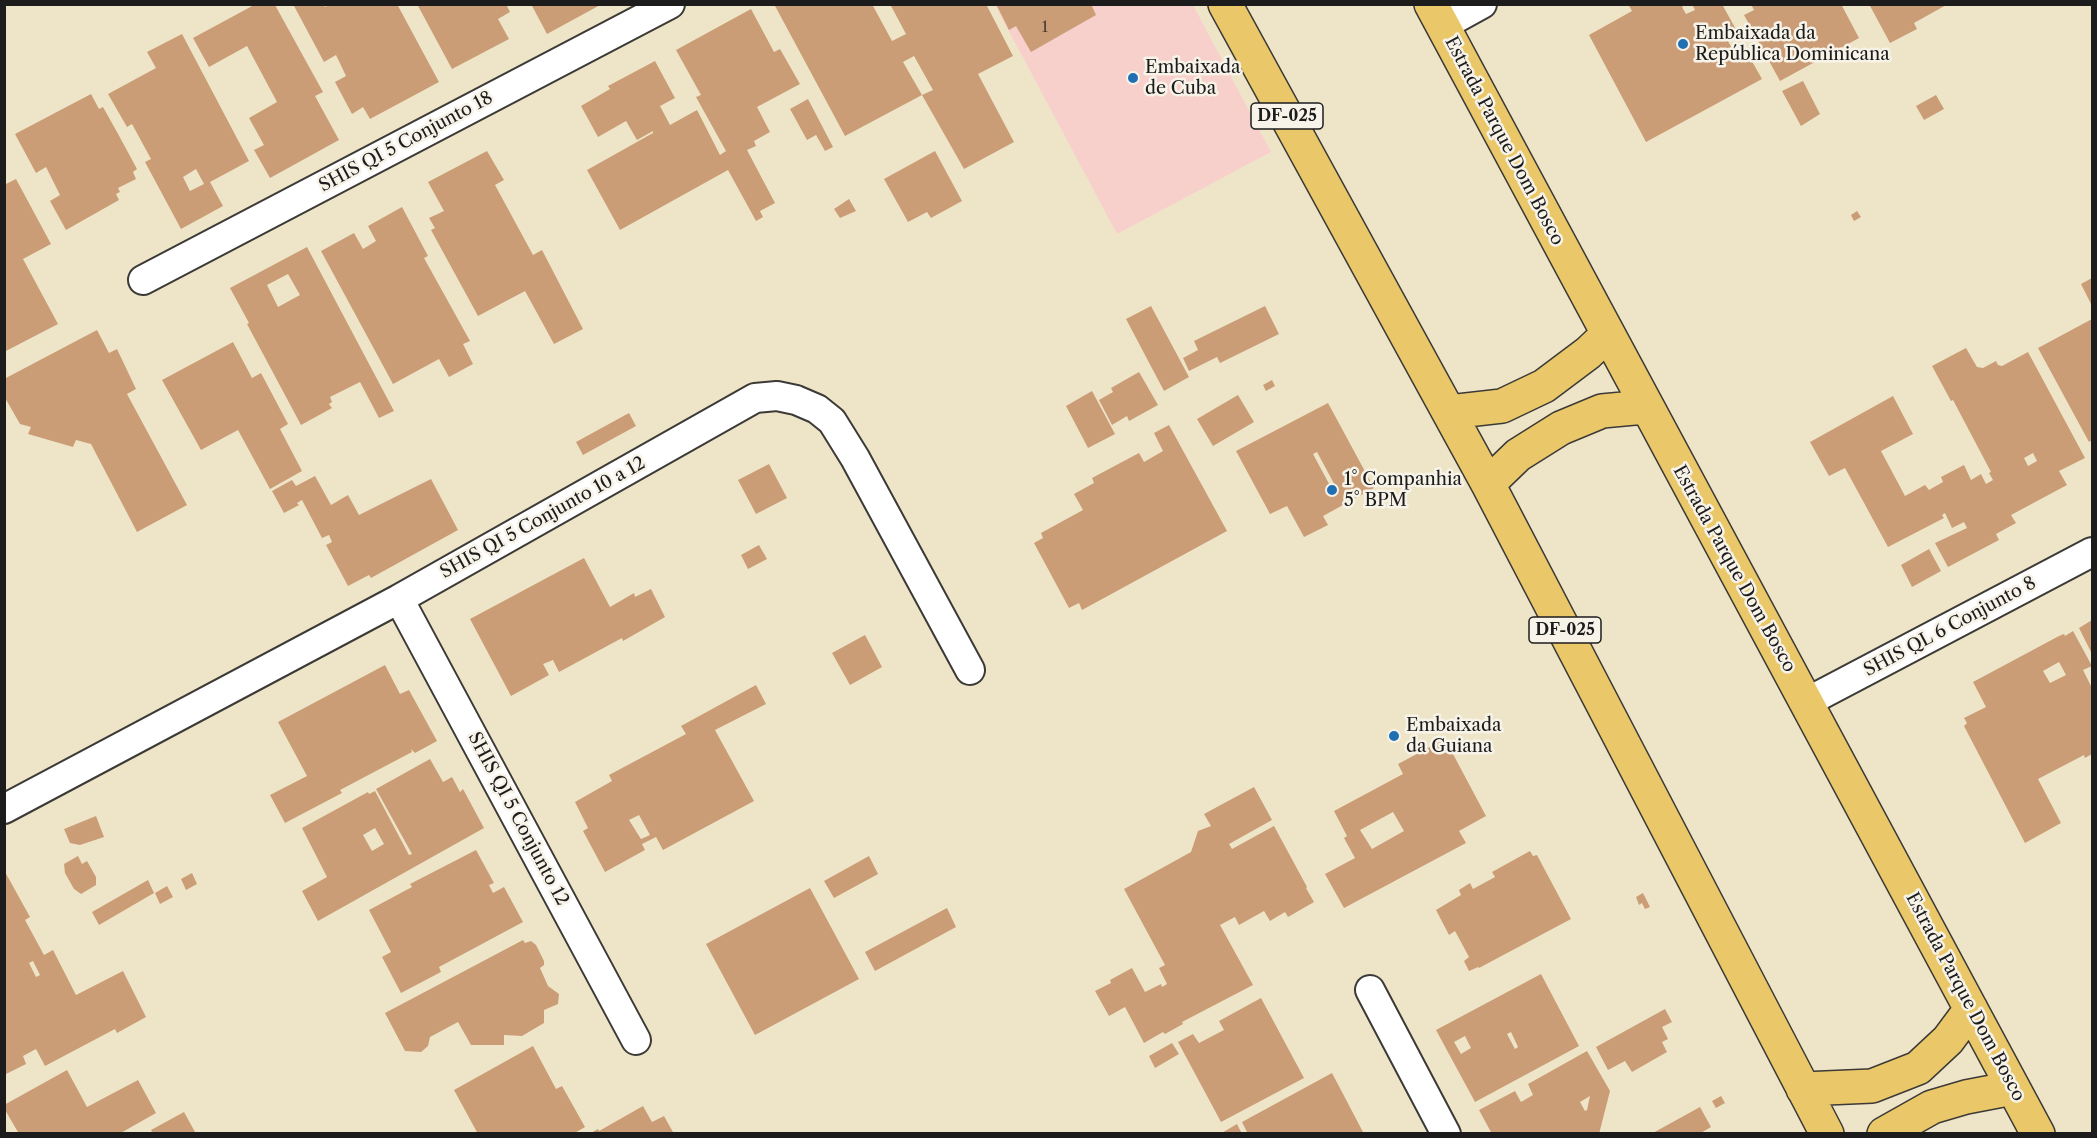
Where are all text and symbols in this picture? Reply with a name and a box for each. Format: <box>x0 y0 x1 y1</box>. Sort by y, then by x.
house number: 1 <box>1042 19 1048 37</box>
place label: Embaixada da República Dominicana <box>1695 23 1890 66</box>
street label: Estrada Parque Dom Bosco <box>1440 33 1568 249</box>
marker: Embaixada da República Dominicana <box>1676 37 1690 51</box>
place label: Embaixada de Cuba <box>1145 57 1240 100</box>
marker: Embaixada de Cuba <box>1126 71 1140 85</box>
street label: SHIS QI 5 Conjunto 18 <box>315 87 497 197</box>
road number: DF-025 <box>1251 103 1323 129</box>
street label: SHIS QI 5 Conjunto 10 a 12 <box>437 452 649 584</box>
street label: Estrada Parque Dom Bosco <box>1668 462 1800 676</box>
place label: 1° Companhia 5° BPM <box>1344 469 1462 512</box>
marker: 1° Companhia 5° BPM <box>1325 483 1339 497</box>
street label: SHIS QL 6 Conjunto 8 <box>1860 572 2040 682</box>
road number: DF-025 <box>1529 617 1601 643</box>
place label: Embaixada da Guiana <box>1406 715 1501 758</box>
street label: SHIS QI 5 Conjunto 12 <box>463 729 573 909</box>
marker: Embaixada da Guiana <box>1387 729 1401 743</box>
street label: Estrada Parque Dom Bosco <box>1901 889 2029 1105</box>

